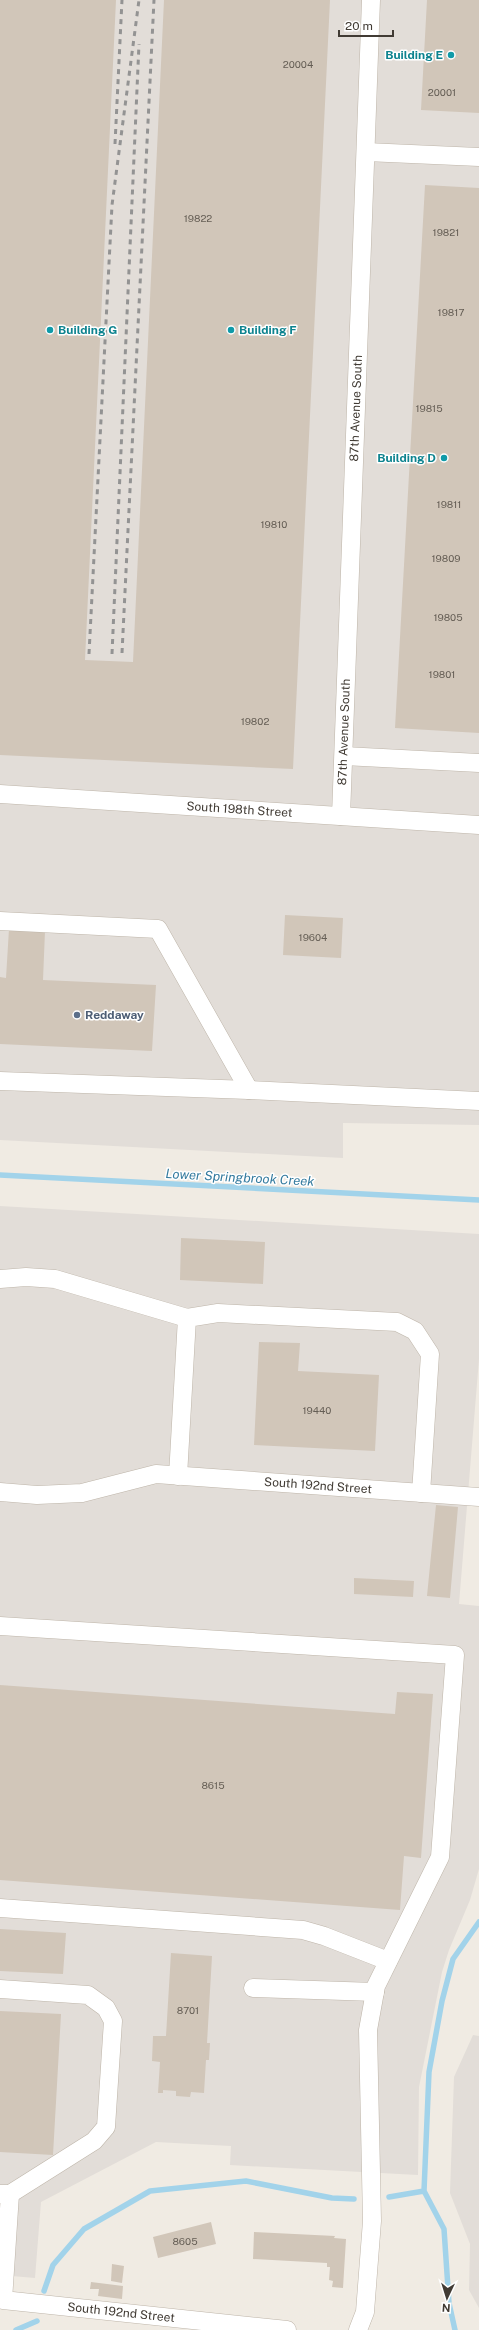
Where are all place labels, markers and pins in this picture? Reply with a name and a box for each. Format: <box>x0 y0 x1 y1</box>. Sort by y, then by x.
place label: Building E <box>385 48 443 62</box>
marker: Building E <box>446 50 456 60</box>
place label: Building G <box>58 323 117 337</box>
place label: Building F <box>239 323 297 337</box>
marker: Building G <box>45 325 55 335</box>
marker: Building F <box>226 325 236 335</box>
place label: Building D <box>377 451 436 465</box>
marker: Building D <box>439 453 449 463</box>
place label: Reddaway <box>85 1008 144 1022</box>
marker: Reddaway <box>72 1010 82 1020</box>

